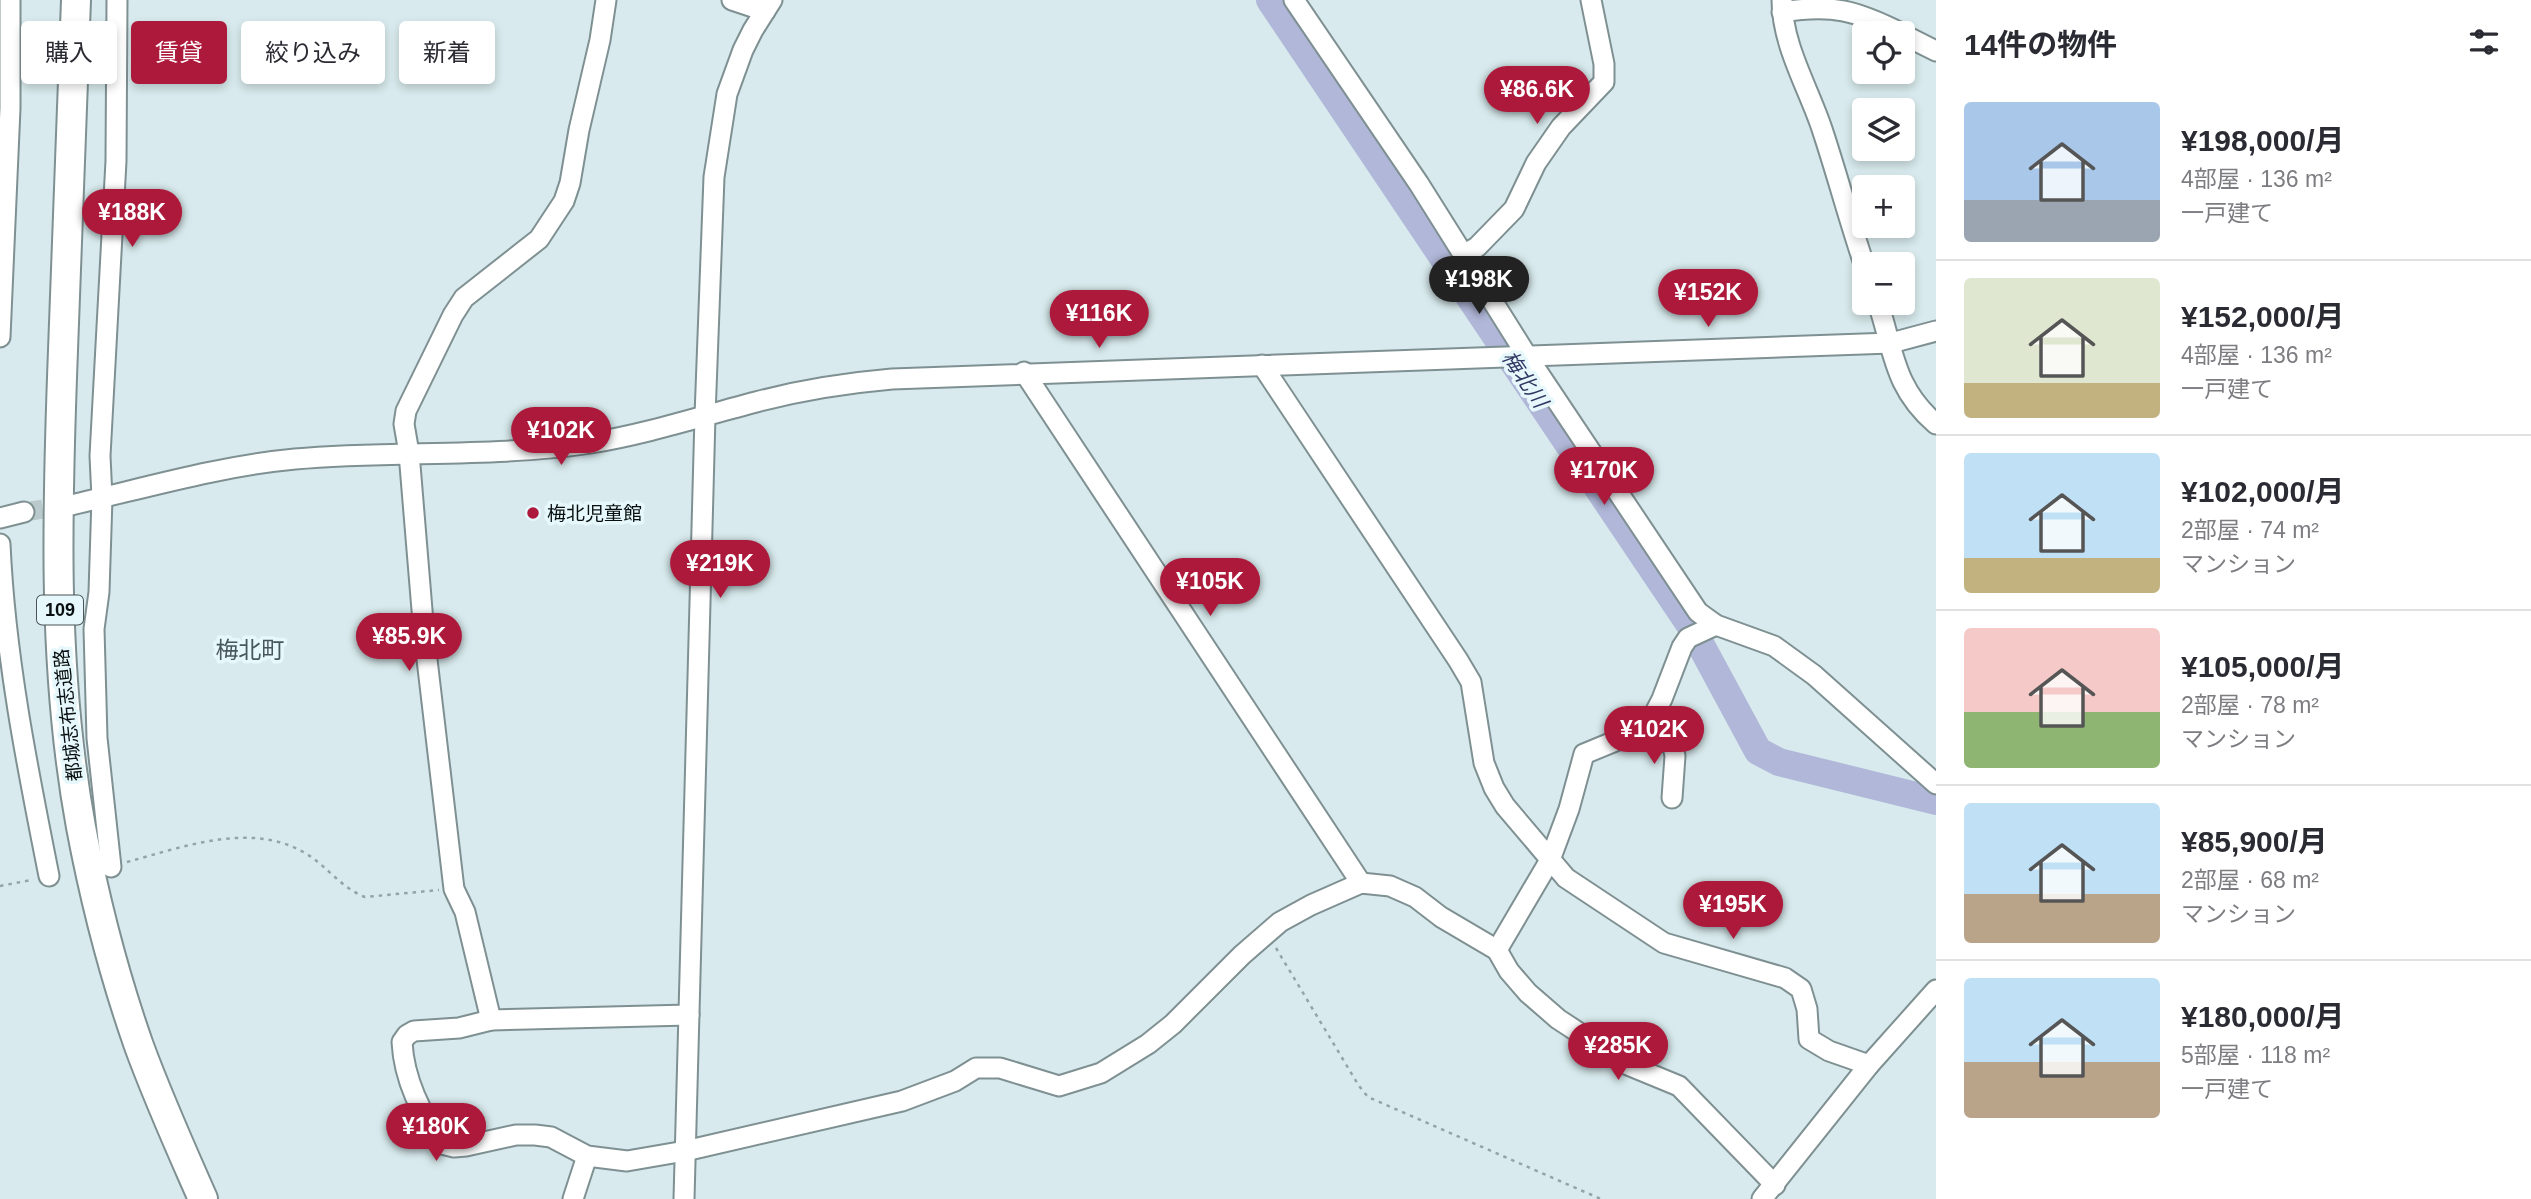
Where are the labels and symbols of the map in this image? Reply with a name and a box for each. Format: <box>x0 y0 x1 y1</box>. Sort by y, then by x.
pin: ¥86.6K <box>1480 66 1594 126</box>
pin: ¥188K <box>83 190 181 249</box>
pin: ¥198K <box>1430 256 1528 316</box>
pin: ¥152K <box>1659 270 1757 329</box>
pin: ¥116K <box>1050 290 1148 350</box>
water label: 梅北川 <box>1498 346 1553 413</box>
pin: ¥102K <box>512 407 610 467</box>
pin: ¥170K <box>1555 448 1653 507</box>
place label: 梅北児童館 <box>547 503 642 524</box>
marker: 梅北児童館 <box>525 505 541 521</box>
pin: ¥219K <box>671 540 769 600</box>
pin: ¥105K <box>1161 558 1259 618</box>
road number: 109 <box>37 596 83 624</box>
pin: ¥85.9K <box>352 614 466 673</box>
district label: 梅北町 <box>216 637 285 663</box>
street label: 都城志布志道路 <box>51 648 85 782</box>
pin: ¥102K <box>1605 706 1703 766</box>
pin: ¥195K <box>1684 881 1782 941</box>
pin: ¥285K <box>1569 1023 1667 1082</box>
pin: ¥180K <box>387 1104 485 1163</box>

